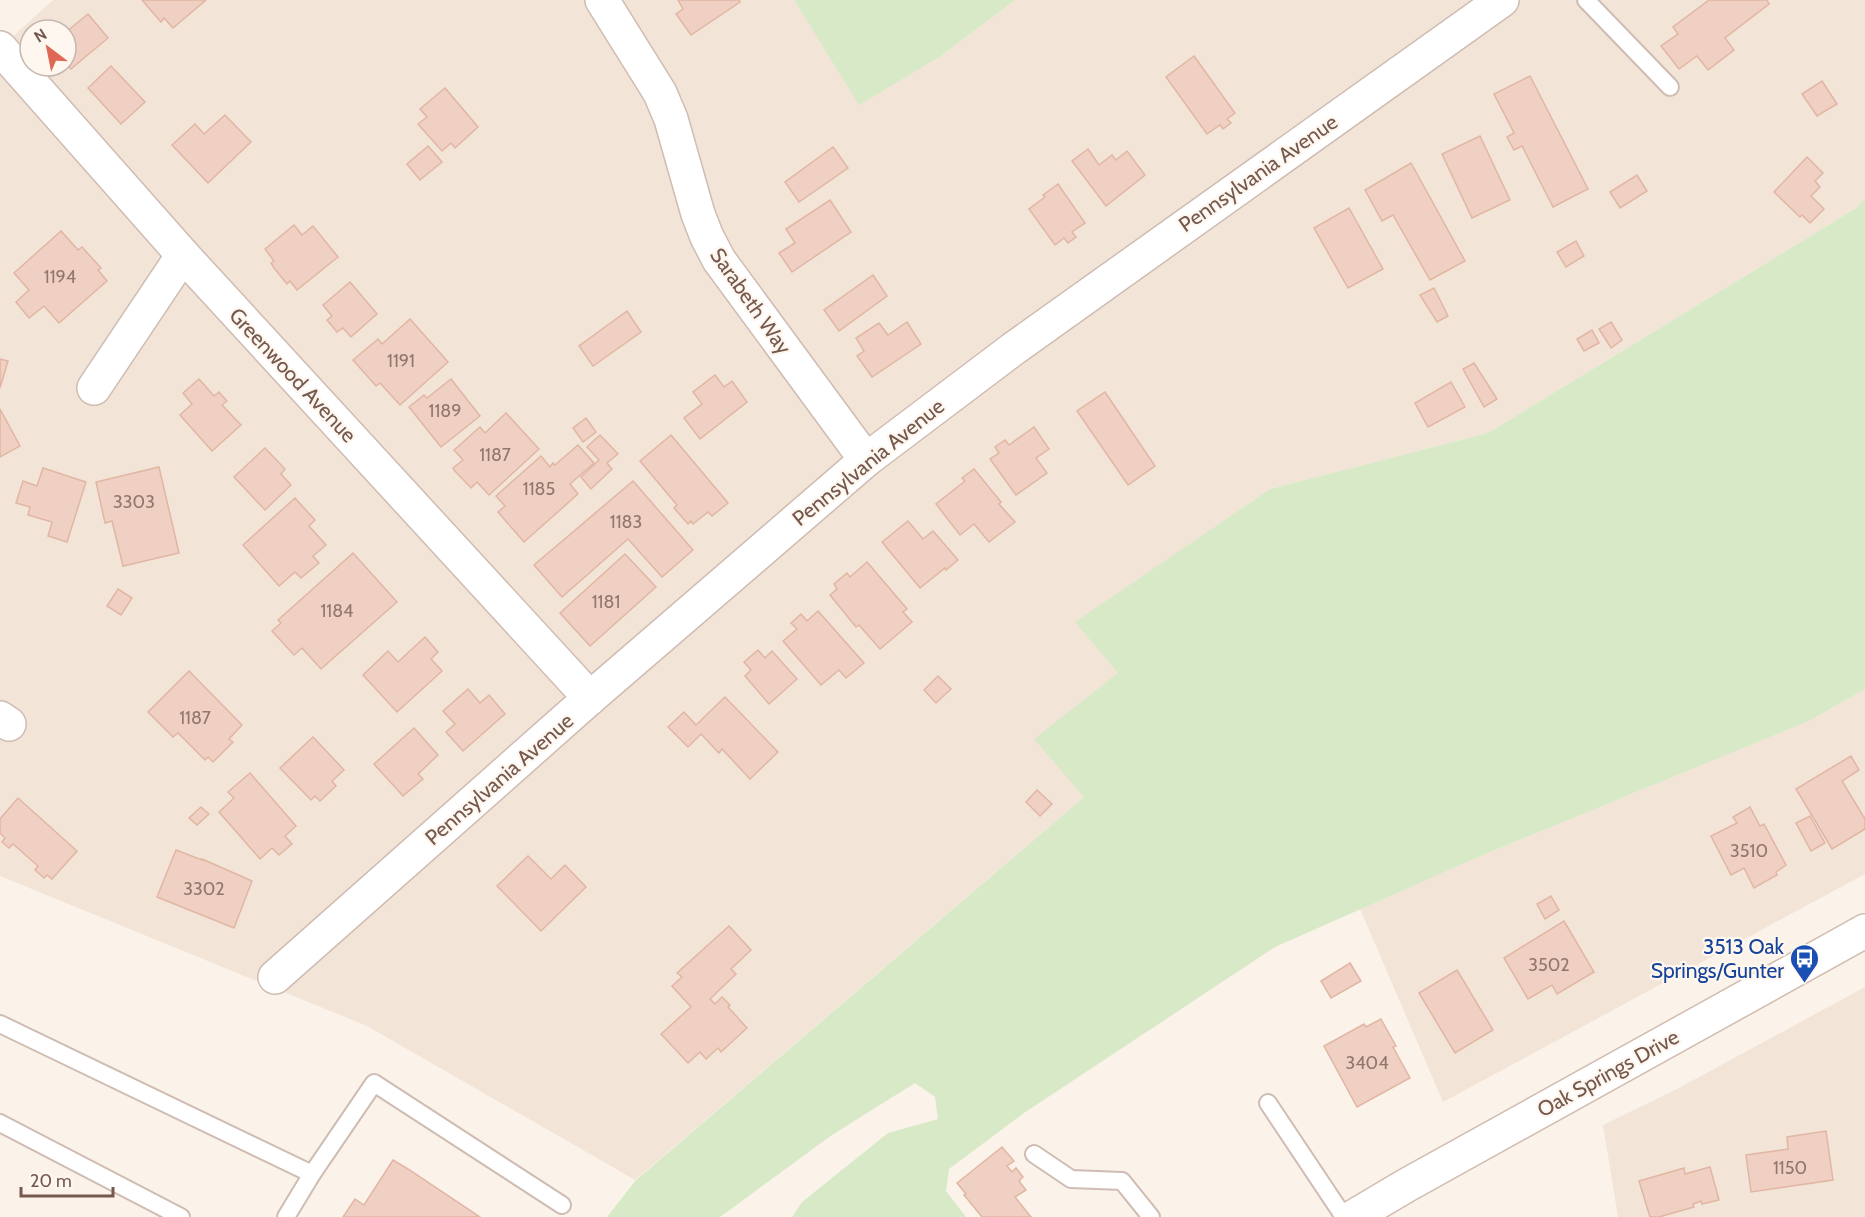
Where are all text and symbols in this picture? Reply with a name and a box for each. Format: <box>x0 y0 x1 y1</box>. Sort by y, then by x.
north arrow <box>18 18 78 78</box>
text: N <box>30 25 50 47</box>
street label: Pennsylvania Avenue <box>1174 109 1342 237</box>
street label: Sarabeth Way <box>705 243 797 359</box>
house number: 1194 <box>44 266 76 288</box>
street label: Greenwood Avenue <box>224 303 362 448</box>
house number: 1191 <box>387 350 415 372</box>
street label: Pennsylvania Avenue <box>787 393 949 531</box>
house number: 1189 <box>429 400 461 422</box>
house number: 1187 <box>479 444 511 466</box>
house number: 1185 <box>523 478 555 500</box>
house number: 3303 <box>113 491 155 513</box>
house number: 1183 <box>610 511 642 533</box>
house number: 1181 <box>592 591 620 613</box>
house number: 1184 <box>320 600 354 622</box>
house number: 1187 <box>179 707 211 729</box>
street label: Pennsylvania Avenue <box>420 708 578 850</box>
house number: 3510 <box>1730 840 1768 862</box>
house number: 3302 <box>183 878 225 900</box>
place label: 3513 Oak Springs/Gunter <box>1651 934 1785 983</box>
bus stop icon: 3513 Oak Springs/Gunter <box>1789 942 1821 984</box>
house number: 3502 <box>1528 954 1570 976</box>
street label: Oak Springs Drive <box>1533 1024 1683 1122</box>
house number: 3404 <box>1345 1052 1389 1074</box>
house number: 1150 <box>1773 1157 1807 1179</box>
scale bar <box>21 1160 112 1198</box>
text: 20 m <box>30 1170 72 1192</box>

